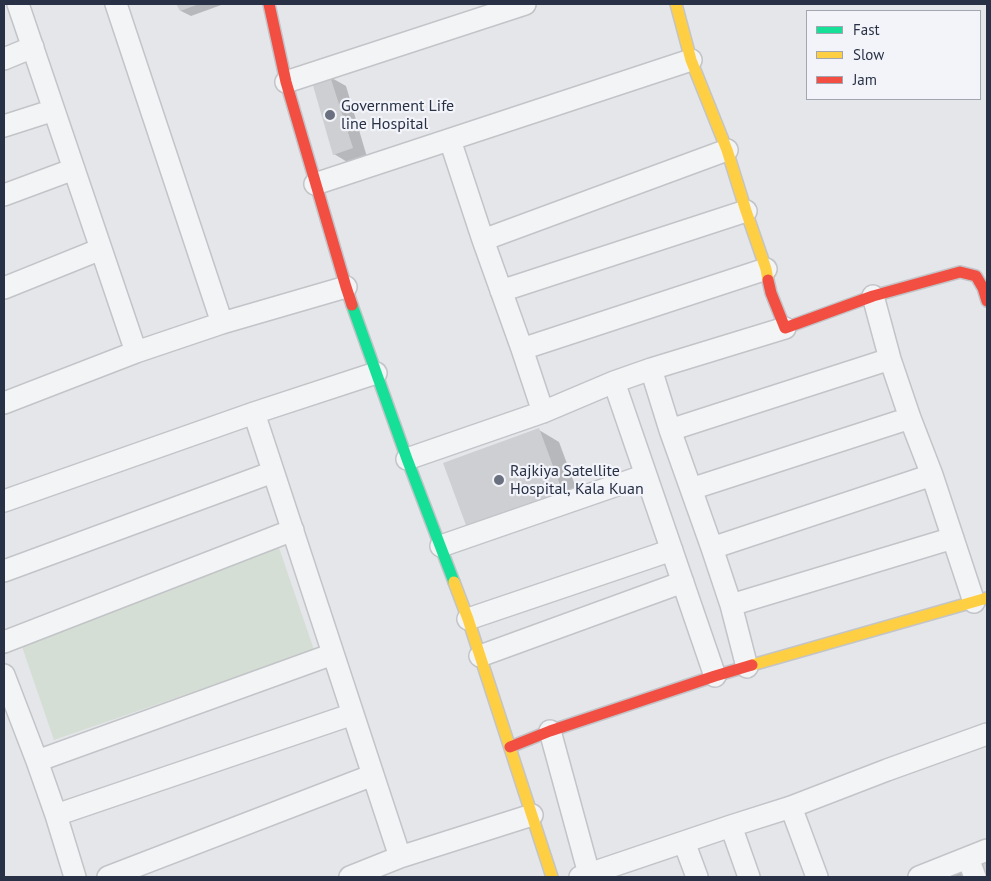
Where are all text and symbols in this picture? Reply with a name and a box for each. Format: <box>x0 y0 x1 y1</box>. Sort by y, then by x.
legend <box>806 10 981 100</box>
text: Fast <box>853 20 880 39</box>
text: Slow <box>853 45 884 64</box>
text: Jam <box>853 70 877 89</box>
place label: Government Life line Hospital <box>341 96 454 134</box>
marker: Government Life line Hospital <box>323 108 337 122</box>
place label: Rajkiya Satellite Hospital, Kala Kuan <box>510 461 644 499</box>
marker: Rajkiya Satellite Hospital, Kala Kuan <box>492 473 506 487</box>

